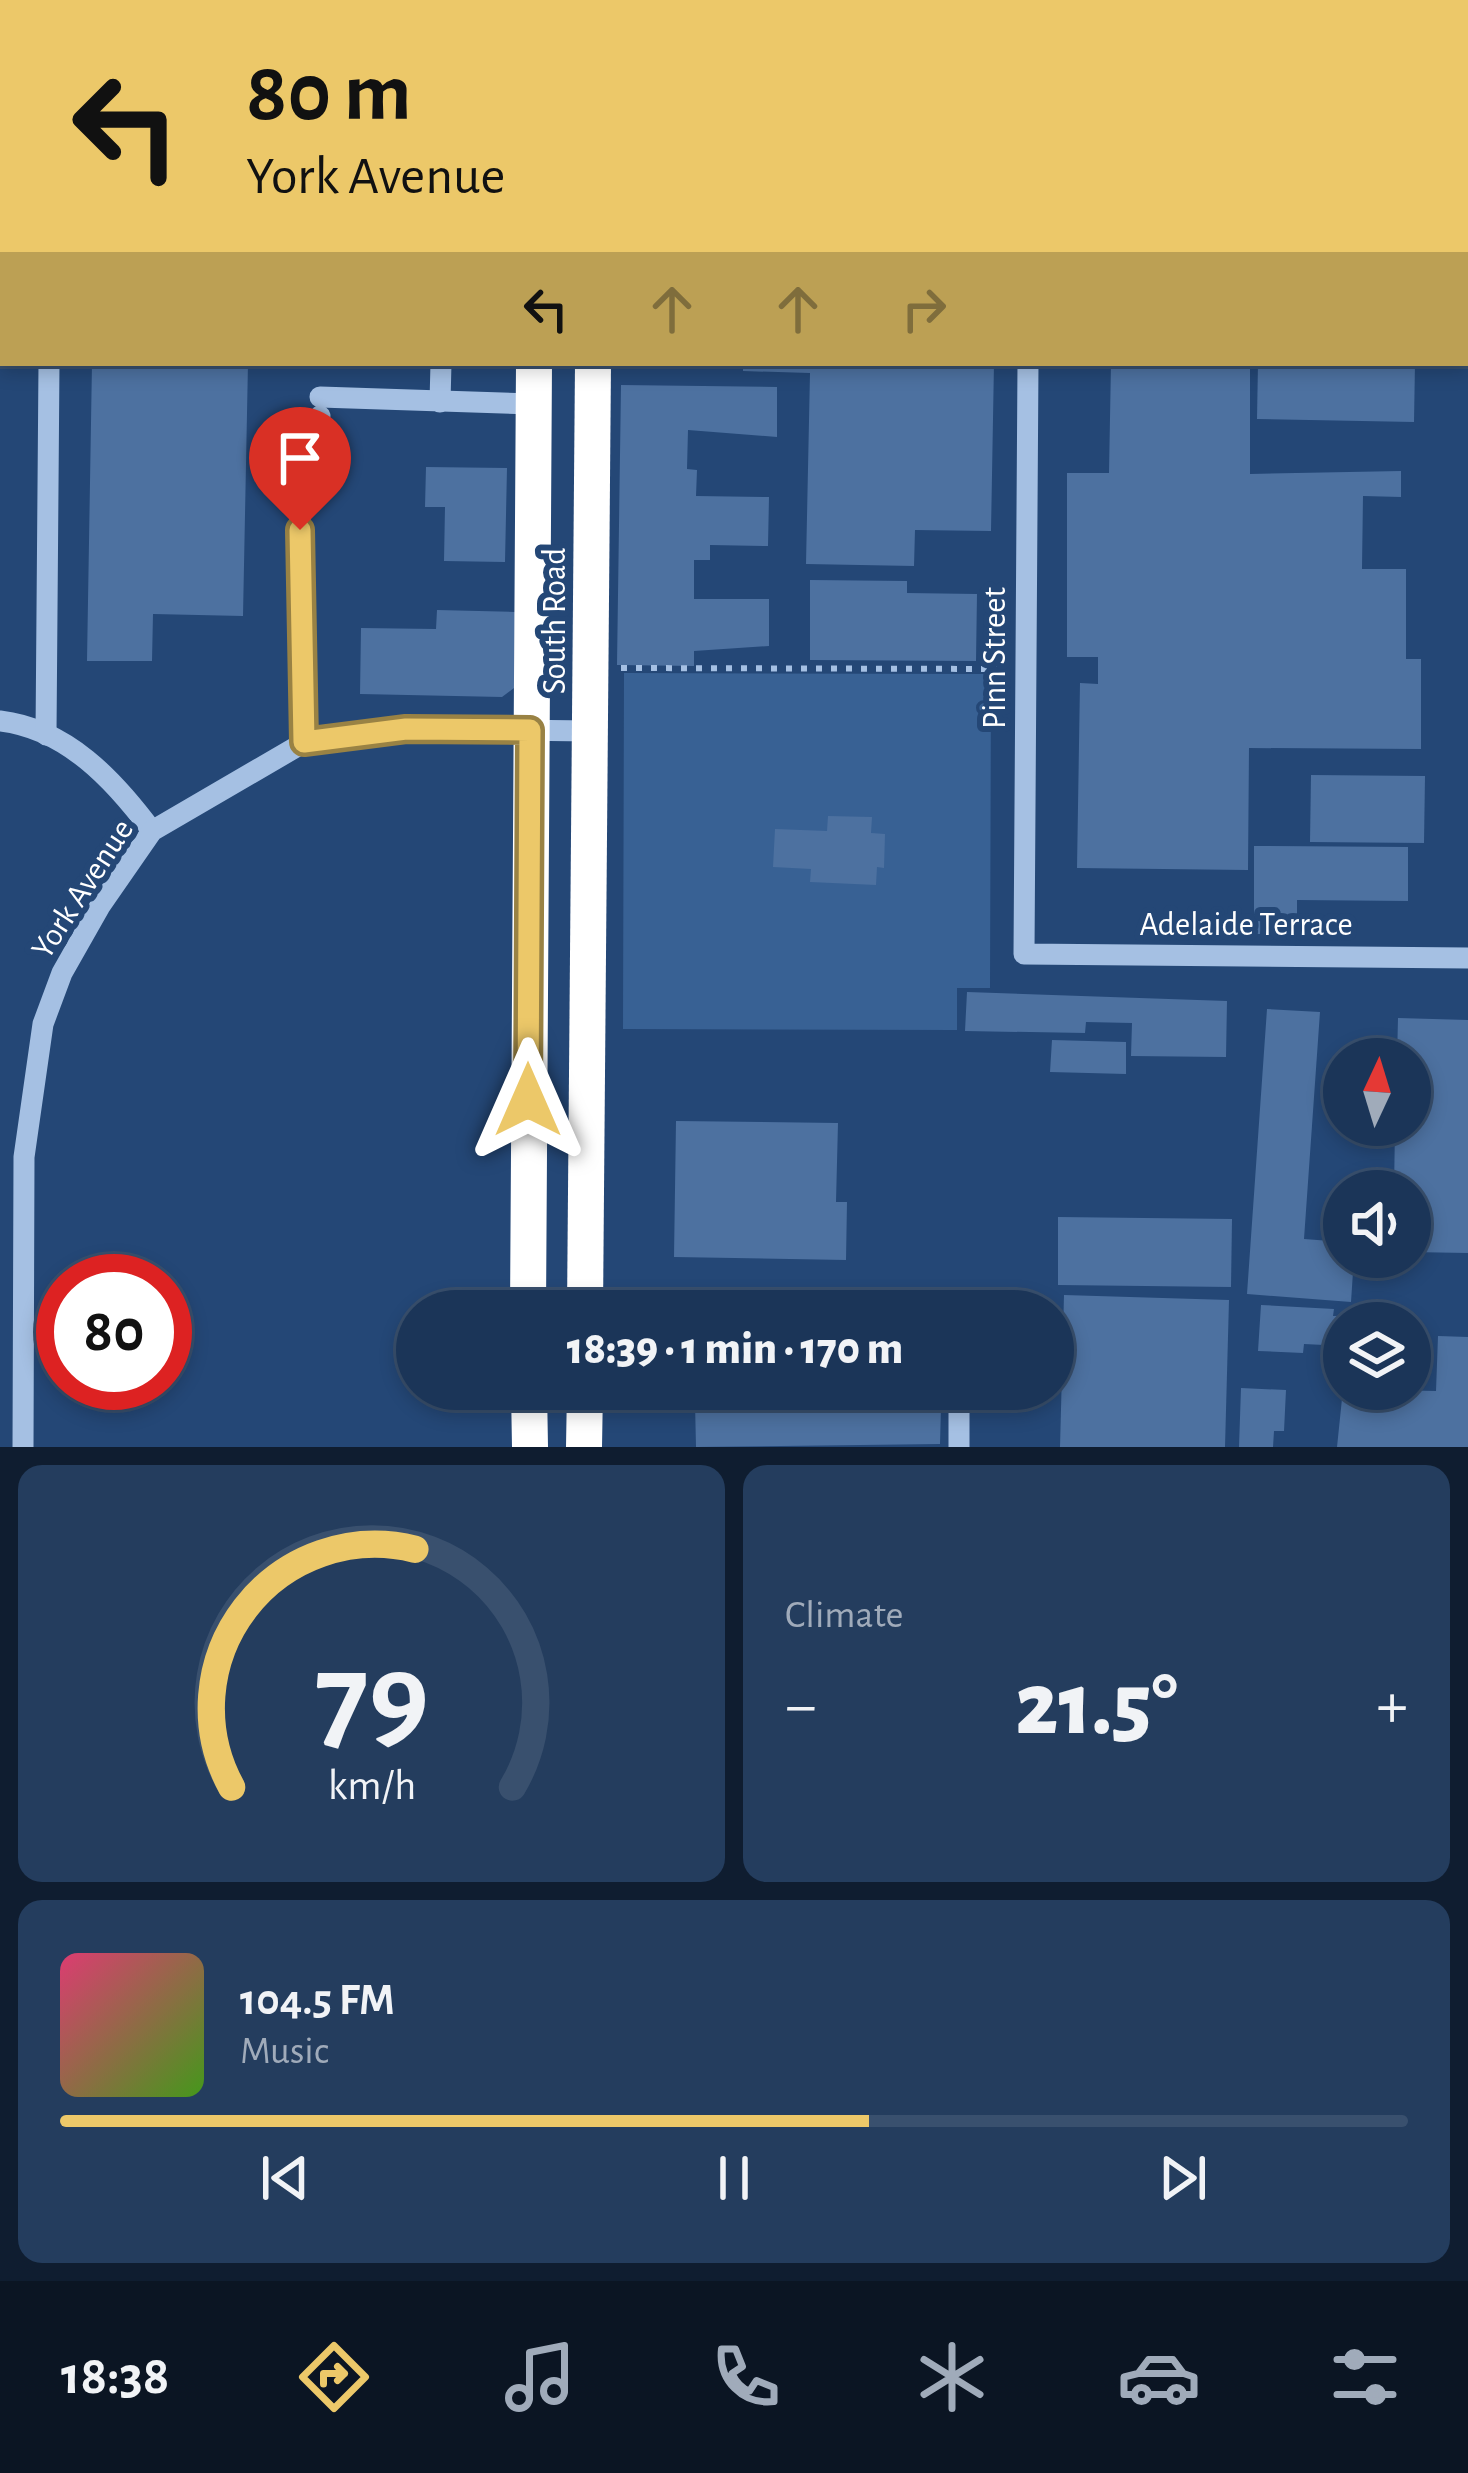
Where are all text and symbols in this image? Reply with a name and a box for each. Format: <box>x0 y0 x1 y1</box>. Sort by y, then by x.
icon: left <box>48 48 204 204</box>
text: 80 m <box>246 52 412 136</box>
text: York Avenue <box>246 150 505 204</box>
icon: left <box>513 276 579 342</box>
icon: ahead <box>639 276 705 342</box>
icon: ahead <box>765 276 831 342</box>
icon: right <box>891 276 957 342</box>
pin <box>249 407 351 530</box>
icon: arrive <box>267 425 333 491</box>
street label: South Road <box>539 548 572 694</box>
street label: Pinn Street <box>979 587 1012 729</box>
street label: York Avenue <box>26 814 140 965</box>
street label: Adelaide Terrace <box>1139 909 1353 942</box>
position arrow <box>465 1037 591 1163</box>
north arrow <box>1323 1038 1431 1146</box>
map controls <box>1323 1038 1431 1410</box>
button: sound <box>1323 1170 1431 1278</box>
speed limit sign: 80 <box>36 1254 192 1410</box>
button: layers <box>1323 1302 1431 1410</box>
text: 18:39 · 1 min · 170 m <box>567 1327 903 1372</box>
text: Climate <box>785 1596 903 1635</box>
text: 79 <box>314 1636 429 1761</box>
text: 21.5° <box>1015 1661 1178 1751</box>
text: − <box>785 1673 817 1739</box>
text: + <box>1376 1673 1408 1739</box>
text: km/h <box>327 1764 416 1807</box>
text: 104.5 FM <box>240 1978 395 2023</box>
text: Music <box>240 2032 329 2071</box>
icon: previous <box>252 2145 318 2211</box>
icon: pause <box>701 2145 767 2211</box>
icon: next <box>1150 2145 1216 2211</box>
icon: directions <box>292 2335 376 2419</box>
icon: music <box>498 2335 582 2419</box>
icon: phone <box>704 2335 788 2419</box>
icon: climate <box>910 2335 994 2419</box>
icon: car <box>1117 2335 1201 2419</box>
icon: filters <box>1323 2335 1407 2419</box>
text: 18:38 <box>61 2350 169 2404</box>

